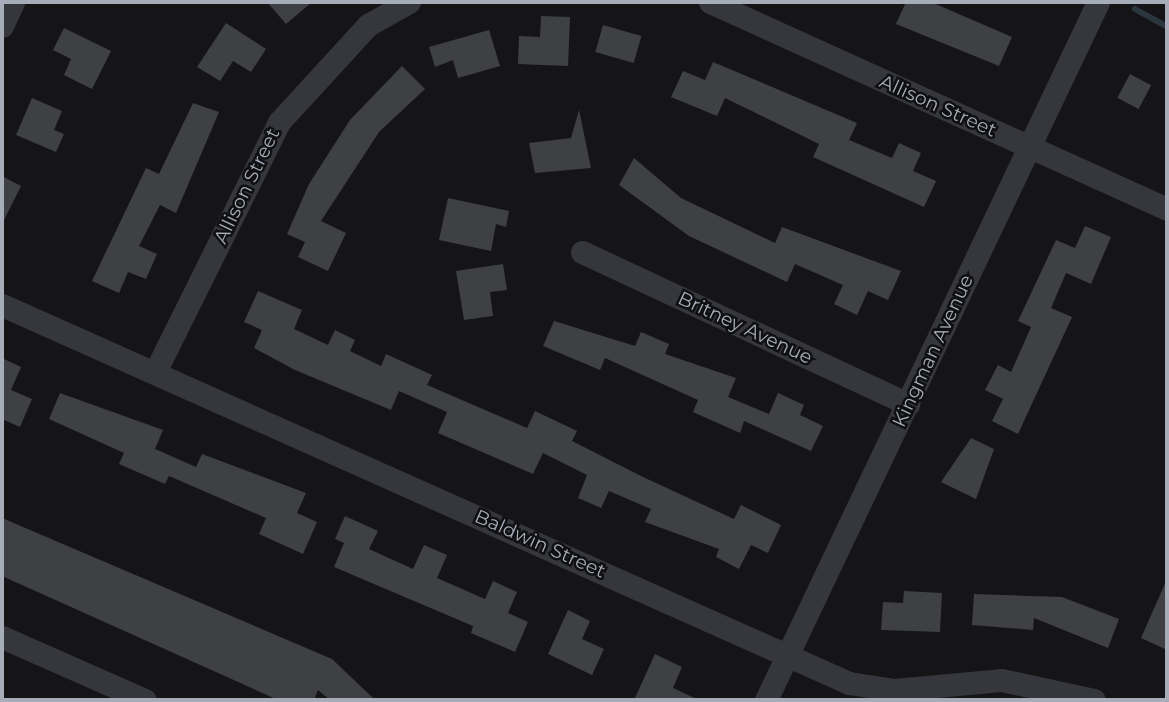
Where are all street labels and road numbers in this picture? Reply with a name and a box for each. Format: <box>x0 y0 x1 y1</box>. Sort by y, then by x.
street label: Allison Street <box>876 70 1000 142</box>
street label: Allison Street <box>209 125 285 247</box>
street label: Kingman Avenue <box>888 271 978 431</box>
street label: Britney Avenue <box>674 287 816 369</box>
street label: Baldwin Street <box>471 505 609 583</box>

